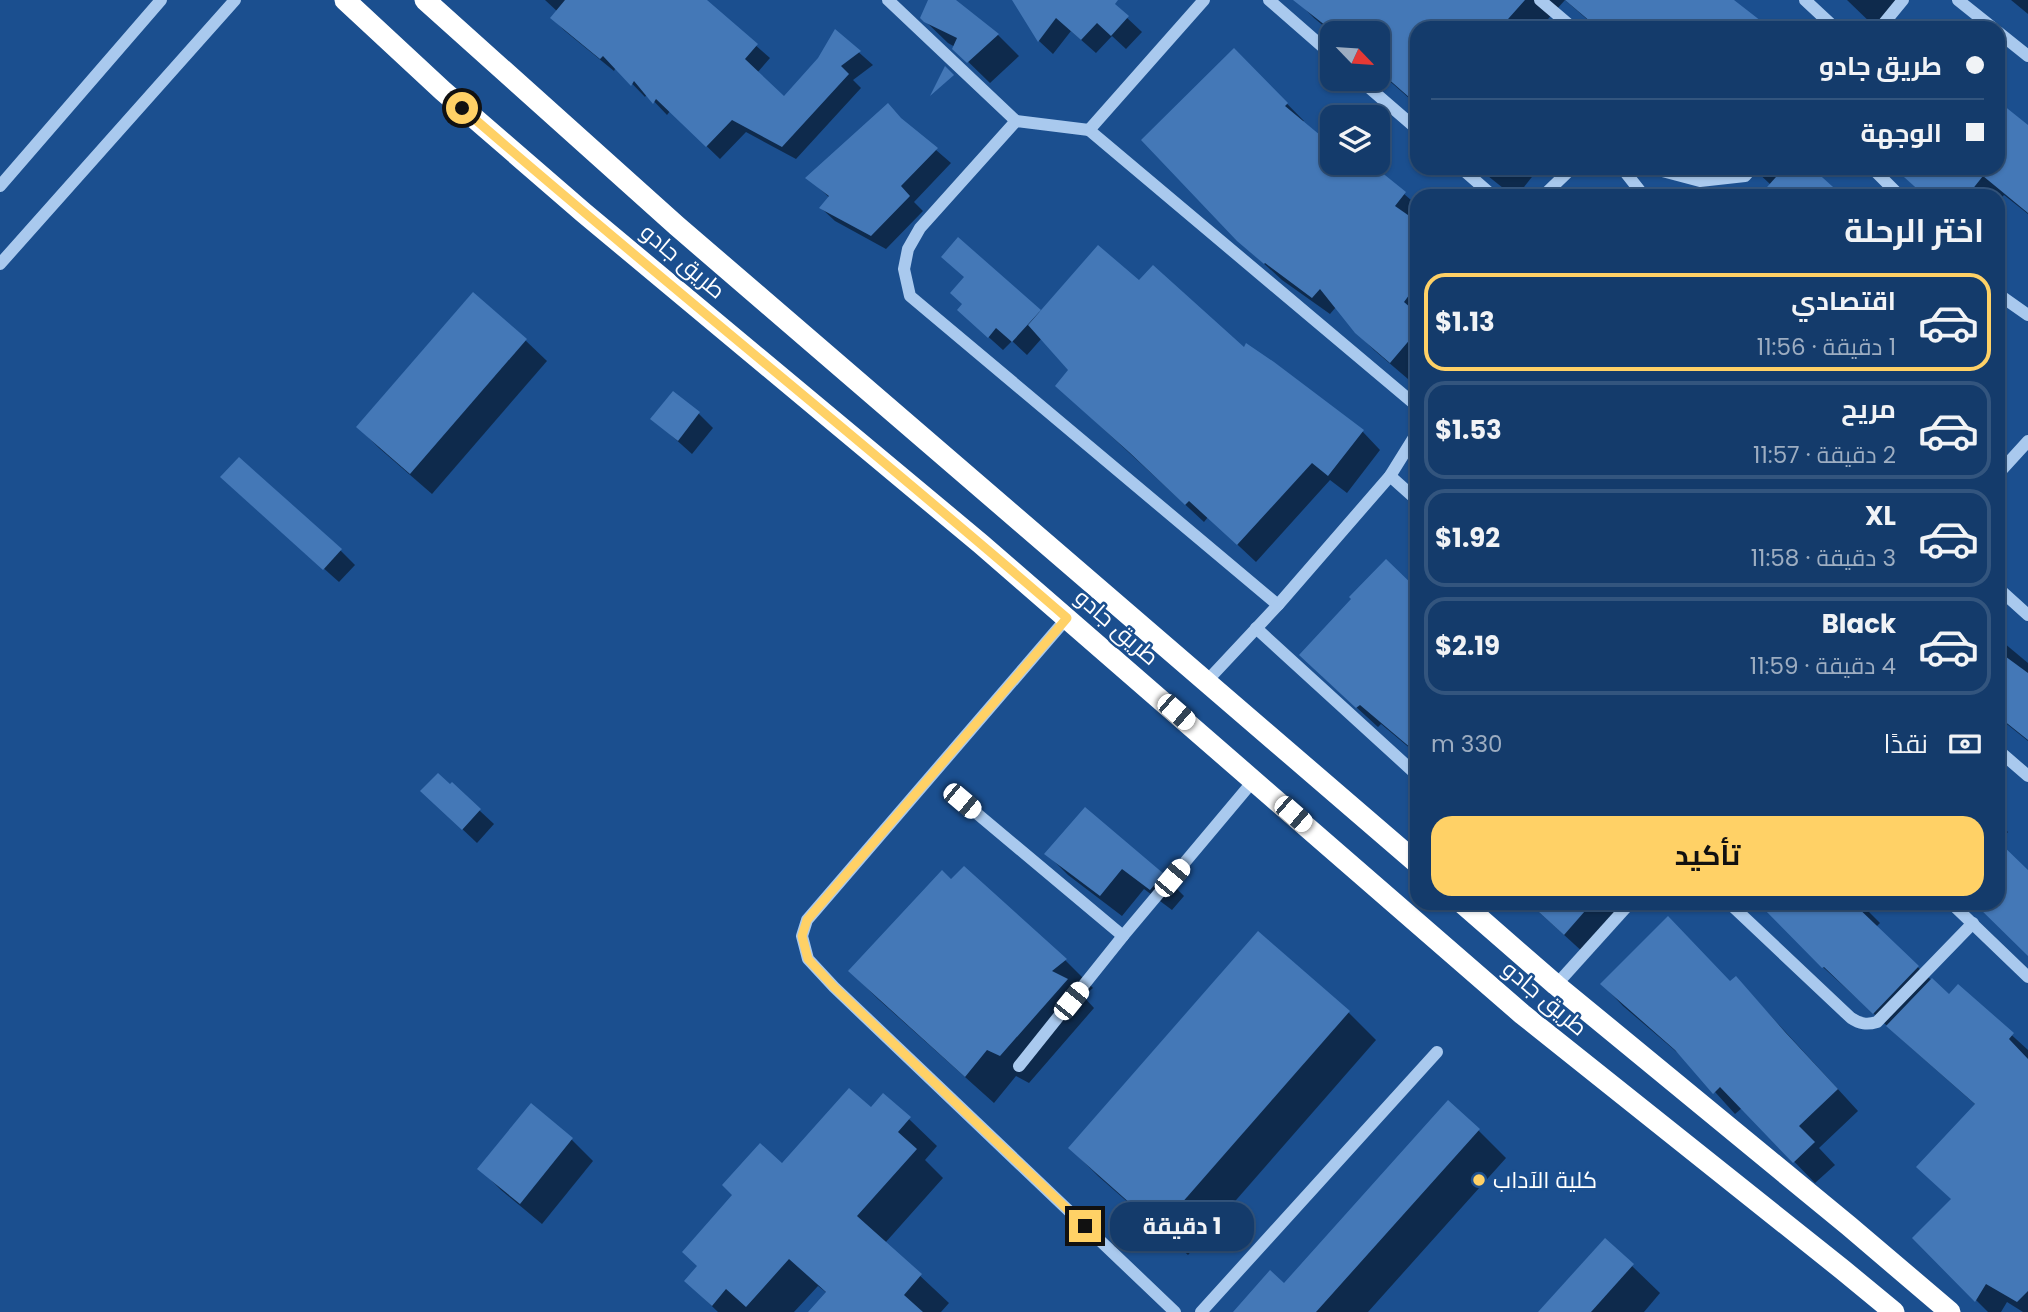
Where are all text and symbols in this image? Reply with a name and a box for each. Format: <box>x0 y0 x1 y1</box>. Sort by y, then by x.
north arrow <box>1320 21 1390 91</box>
map controls <box>1320 21 1390 175</box>
text: طريق جادو <box>1819 48 1942 84</box>
route start <box>446 92 478 124</box>
button: layers <box>1320 105 1390 175</box>
text: الوجهة <box>1861 115 1942 151</box>
text: اختر الرحلة <box>1844 208 1984 253</box>
street label: طريق جادو <box>634 216 732 306</box>
text: اقتصادي <box>1791 283 1896 319</box>
icon: car <box>1917 291 1980 354</box>
text: $1.13 <box>1435 304 1495 340</box>
text: 1 دقيقة · 11:56 <box>1757 331 1896 363</box>
text: مريح <box>1841 391 1896 427</box>
icon: car <box>1917 399 1980 462</box>
text: $1.53 <box>1435 412 1502 448</box>
text: 2 دقيقة · 11:57 <box>1753 439 1896 471</box>
text: XL <box>1865 498 1896 534</box>
icon: car <box>1917 507 1980 570</box>
text: $1.92 <box>1435 520 1500 556</box>
text: 3 دقيقة · 11:58 <box>1751 542 1896 574</box>
street label: طريق جادو <box>1068 582 1166 672</box>
text: Black <box>1822 606 1896 642</box>
icon: car <box>1917 615 1980 678</box>
text: $2.19 <box>1435 628 1500 664</box>
text: 4 دقيقة · 11:59 <box>1750 650 1896 682</box>
car <box>1154 690 1199 734</box>
icon: cash <box>1946 725 1984 763</box>
text: نقدًا <box>1884 726 1928 762</box>
text: 330 m <box>1431 728 1502 760</box>
car <box>940 779 985 823</box>
car <box>1271 792 1316 836</box>
button: تأكيد <box>1431 816 1984 896</box>
car <box>1151 855 1194 901</box>
street label: طريق جادو <box>1496 953 1594 1043</box>
car <box>1050 978 1093 1024</box>
place label: كلية الآداب <box>1493 1164 1597 1196</box>
marker: كلية الآداب <box>1471 1172 1487 1188</box>
callout: 1 دقيقة <box>1110 1202 1253 1250</box>
route end <box>1069 1210 1101 1242</box>
text: 1 دقيقة <box>1143 1210 1221 1242</box>

